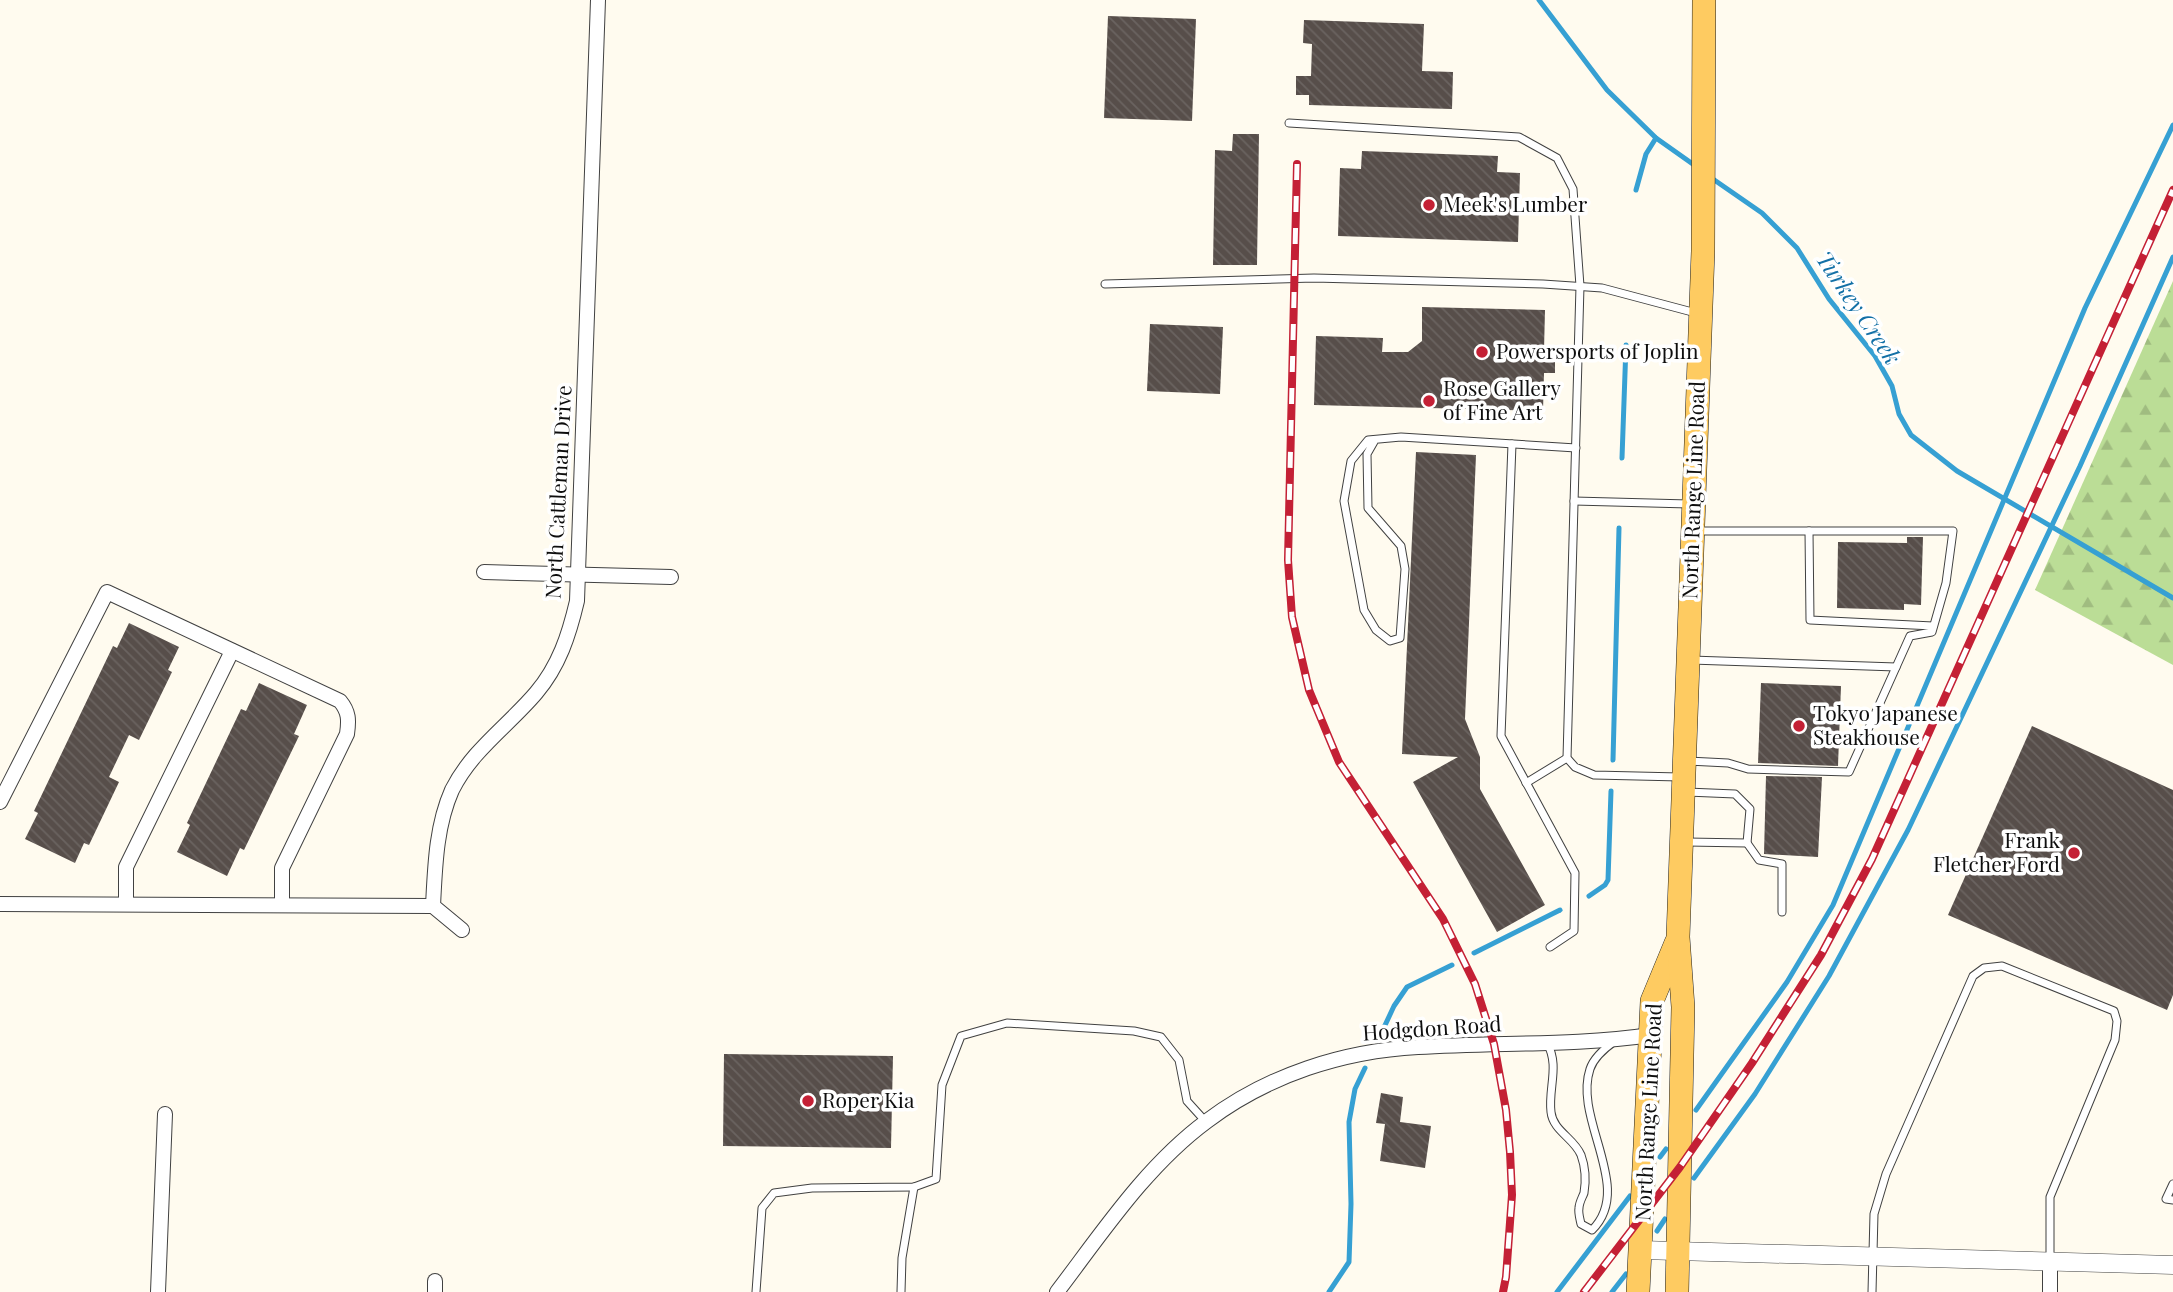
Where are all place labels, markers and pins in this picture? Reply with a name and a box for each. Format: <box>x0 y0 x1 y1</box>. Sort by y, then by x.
place label: Meek's Lumber <box>1443 189 1588 217</box>
marker: Meek's Lumber <box>1421 197 1437 213</box>
place label: Powersports of Joplin <box>1496 336 1699 364</box>
marker: Powersports of Joplin <box>1474 344 1490 360</box>
place label: Rose Gallery of Fine Art <box>1443 373 1561 425</box>
marker: Rose Gallery of Fine Art <box>1421 393 1437 409</box>
place label: Tokyo Japanese Steakhouse <box>1813 698 1958 750</box>
marker: Tokyo Japanese Steakhouse <box>1791 718 1807 734</box>
place label: Frank Fletcher Ford <box>1933 825 2060 877</box>
marker: Frank Fletcher Ford <box>2066 845 2082 861</box>
place label: Roper Kia <box>822 1085 915 1113</box>
marker: Roper Kia <box>800 1093 816 1109</box>

